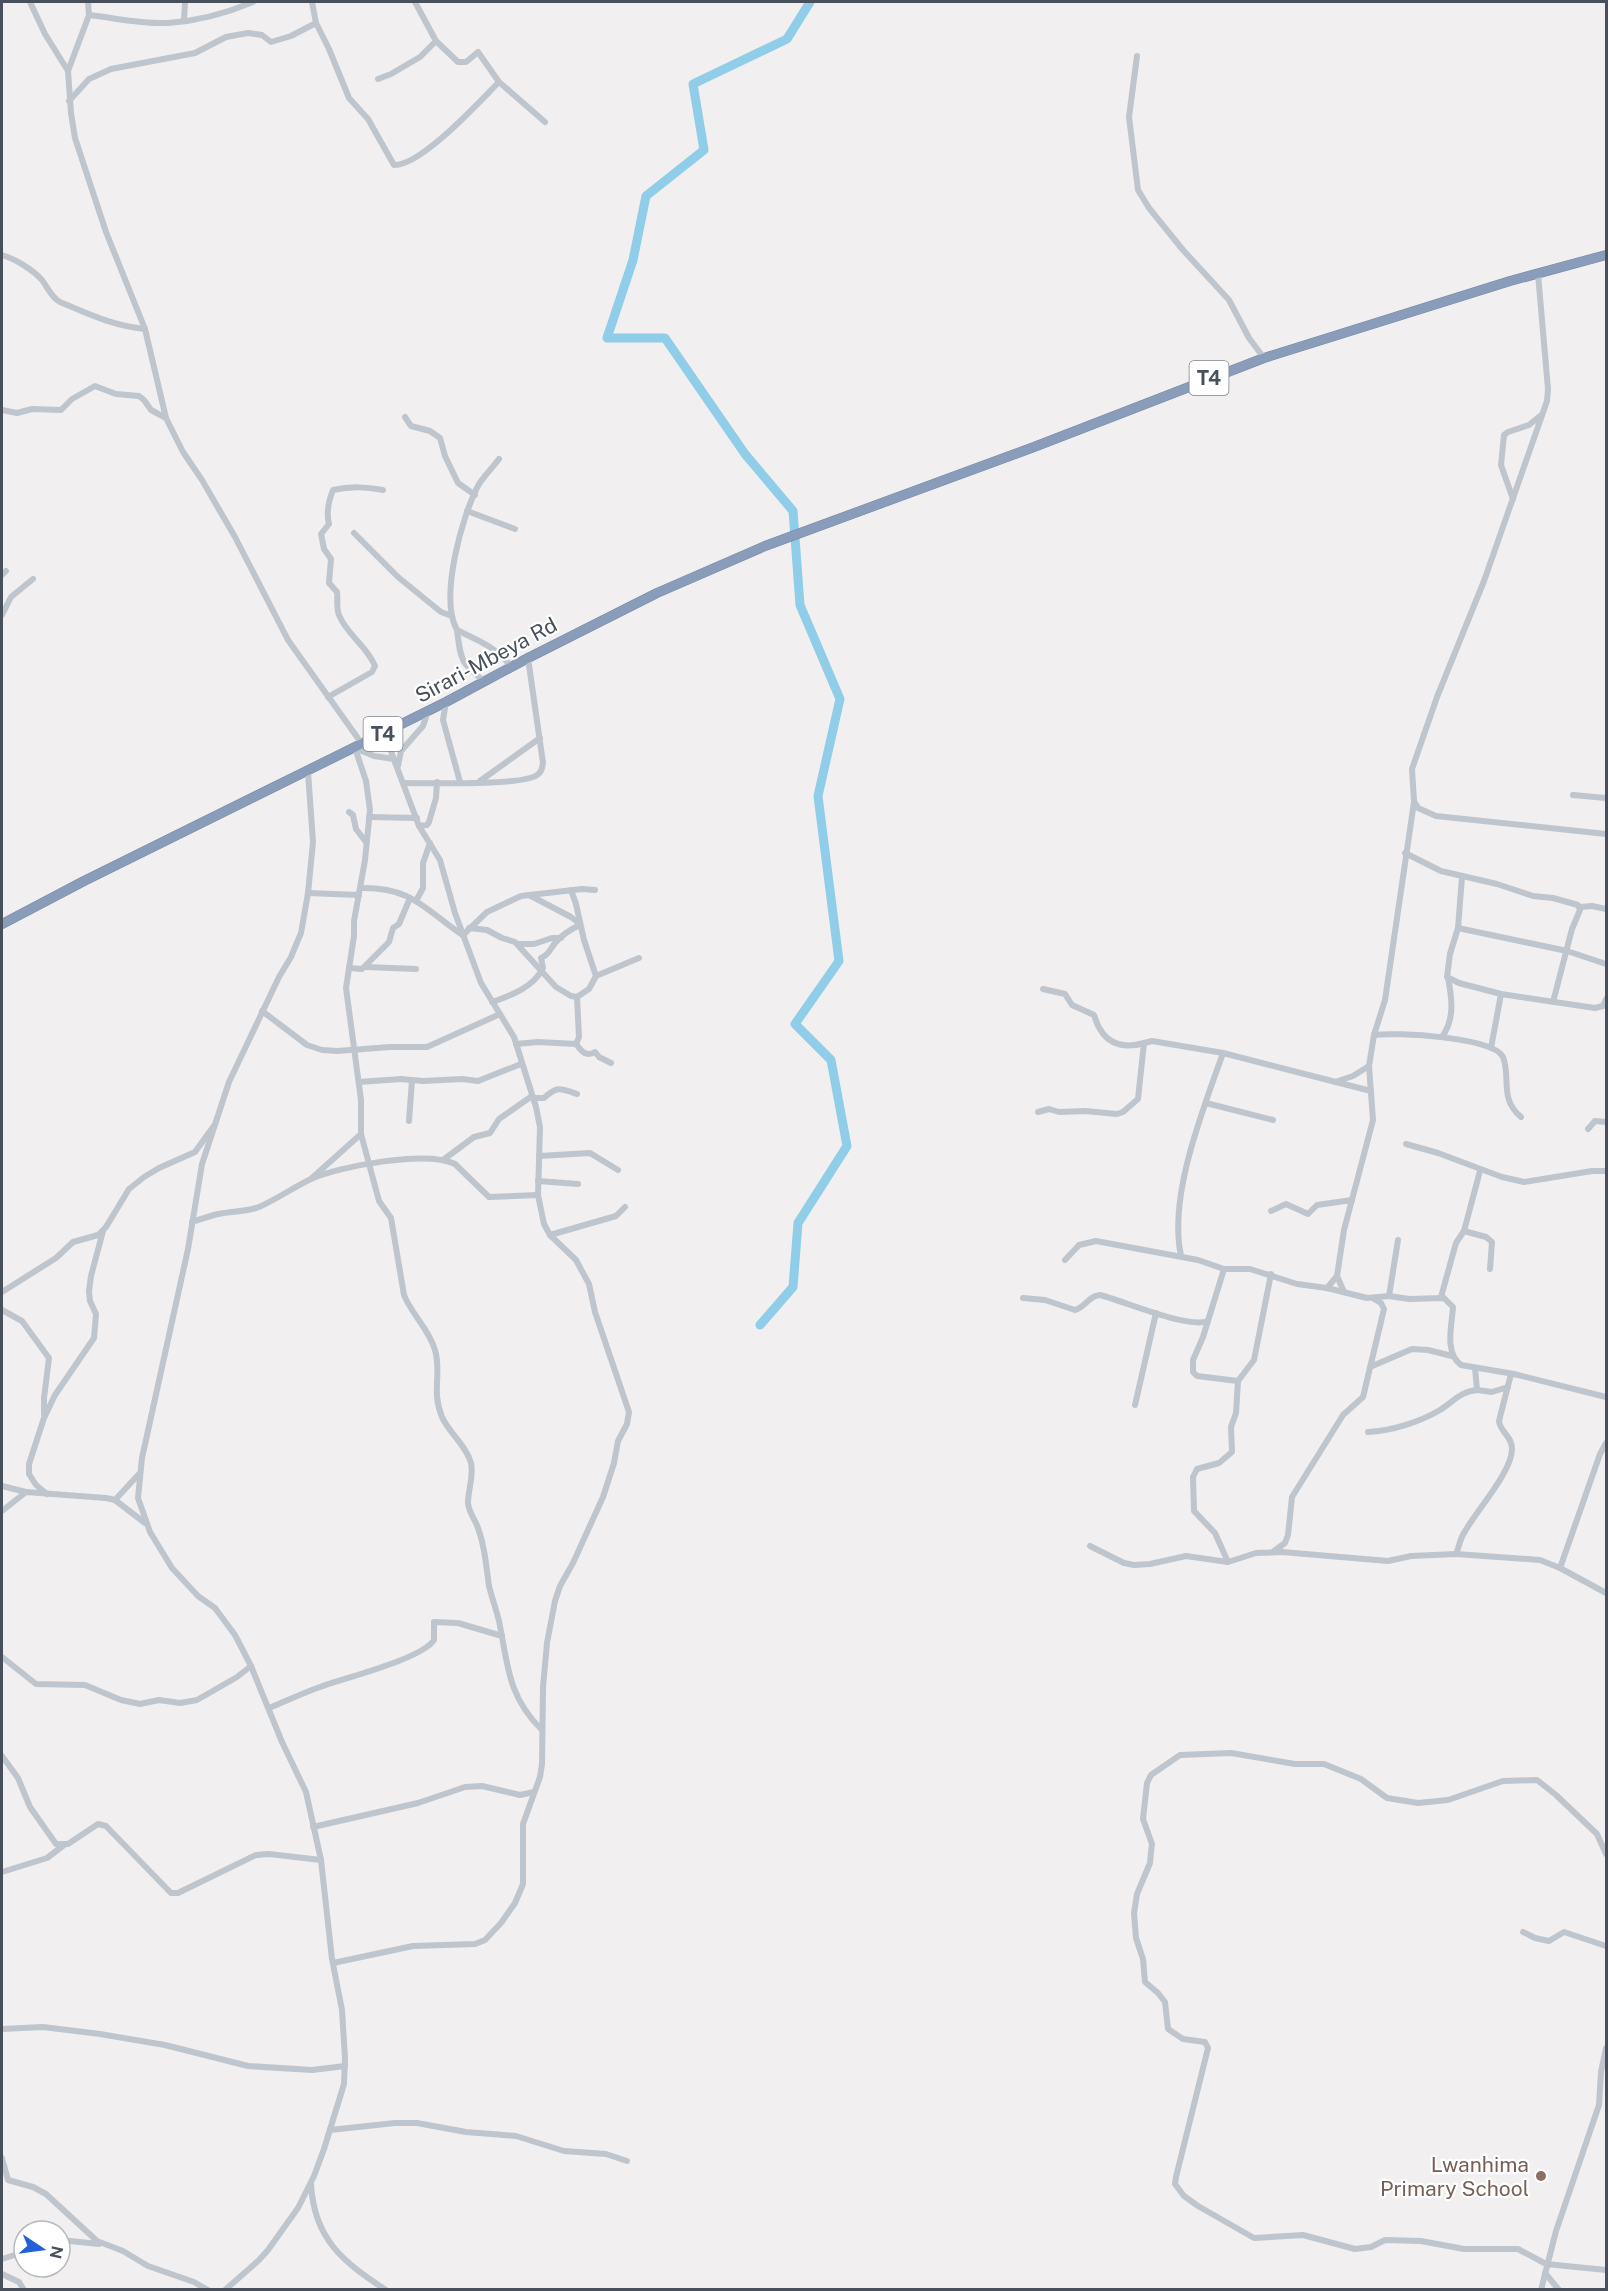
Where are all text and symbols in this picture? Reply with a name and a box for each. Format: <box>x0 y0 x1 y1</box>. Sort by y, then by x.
road number: T4 <box>1190 361 1228 395</box>
street label: Sirari-Mbeya Rd <box>411 612 561 708</box>
road number: T4 <box>364 717 403 751</box>
place label: Lwanhima Primary School <box>1380 2152 1529 2201</box>
marker: Lwanhima Primary School <box>1534 2169 1548 2183</box>
north arrow <box>12 2219 72 2279</box>
text: N <box>45 2244 67 2260</box>

